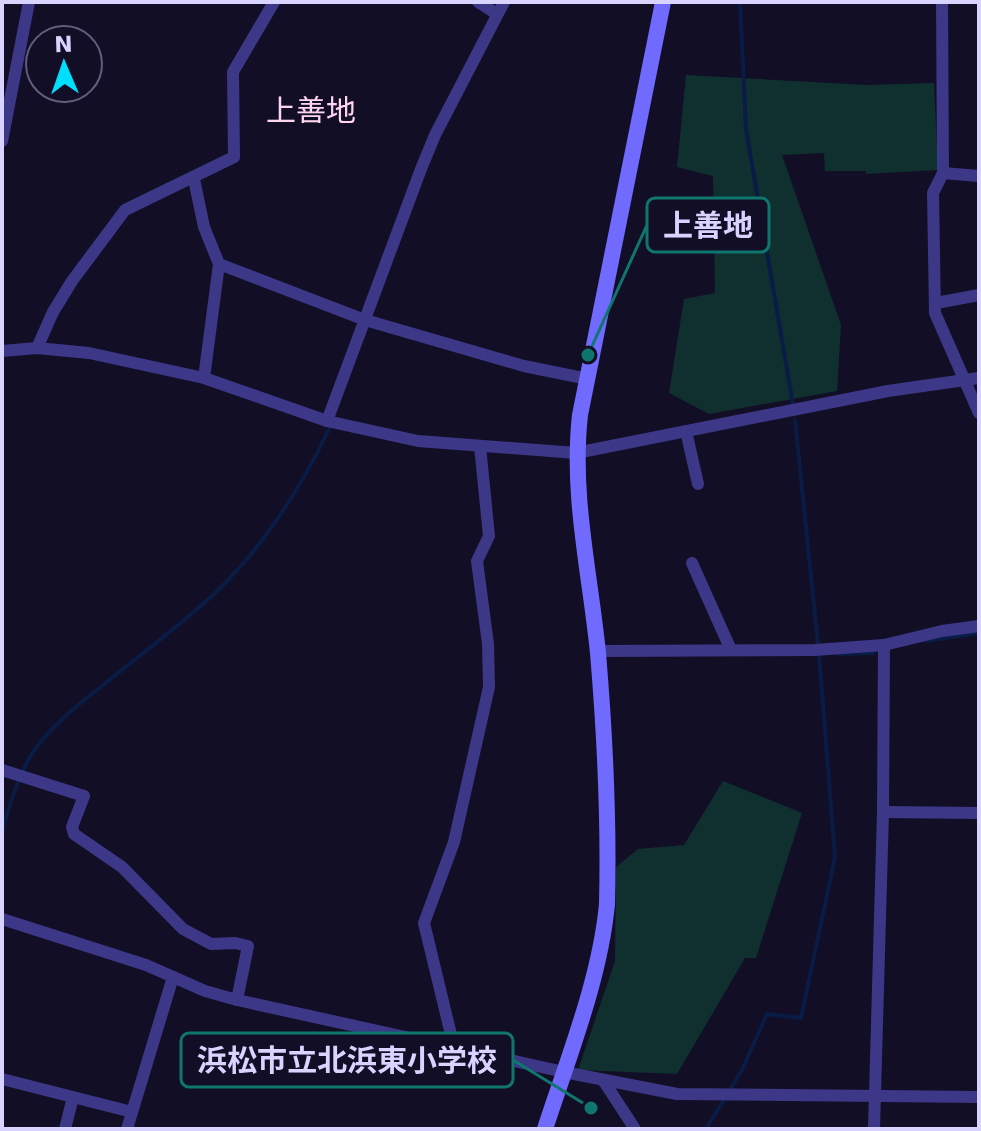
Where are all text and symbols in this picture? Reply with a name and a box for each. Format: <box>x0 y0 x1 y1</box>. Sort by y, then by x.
north arrow <box>24 24 104 104</box>
text: N <box>54 32 73 57</box>
district label: 上善地 <box>266 93 356 128</box>
callout: 上善地 <box>647 198 769 252</box>
text: 上善地 <box>663 208 753 243</box>
callout: 浜松市立北浜東小学校 <box>181 1033 513 1087</box>
text: 浜松市立北浜東小学校 <box>197 1043 497 1078</box>

